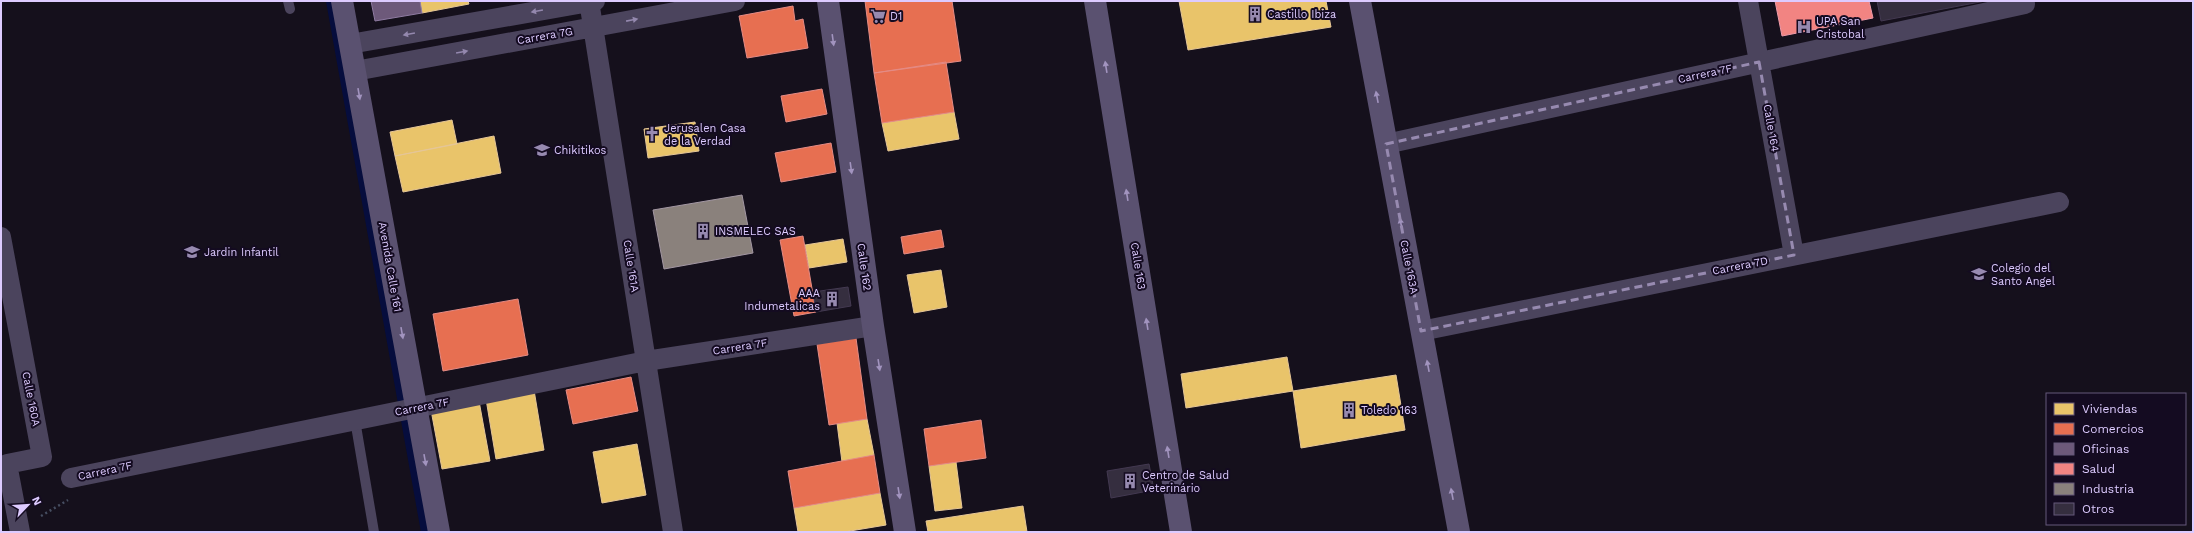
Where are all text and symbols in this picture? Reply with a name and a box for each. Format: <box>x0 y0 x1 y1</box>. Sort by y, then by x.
building icon: Castillo Ibiza <box>1246 5 1264 23</box>
supermarket icon: D1 <box>869 7 887 25</box>
one-way arrow <box>531 8 543 14</box>
place label: Castillo Ibiza <box>1267 8 1336 21</box>
place label: D1 <box>890 10 902 23</box>
place label: UPA San Cristobal <box>1816 15 1865 41</box>
one-way arrow <box>626 17 638 23</box>
hospital icon: UPA San Cristobal <box>1795 18 1813 36</box>
street label: Carrera 7G <box>516 25 574 47</box>
one-way arrow <box>403 31 415 37</box>
one-way arrow <box>830 34 836 46</box>
one-way arrow <box>456 48 468 54</box>
one-way arrow <box>1103 61 1109 73</box>
street label: Carrera 7F <box>1677 62 1734 86</box>
one-way arrow <box>356 88 362 101</box>
one-way arrow <box>1374 90 1380 103</box>
street label: Calle 164 <box>1760 103 1782 153</box>
place label: Jerusalen Casa de la Verdad <box>664 122 746 148</box>
church icon: Jerusalen Casa de la Verdad <box>643 125 661 143</box>
school or university icon: Chikitikos <box>533 141 551 159</box>
place label: Chikitikos <box>554 144 607 157</box>
one-way arrow <box>848 162 854 174</box>
one-way arrow <box>1123 189 1129 202</box>
one-way arrow <box>1398 218 1404 230</box>
street label: Avenida Calle 161 <box>376 221 404 313</box>
building icon: INSMELEC SAS <box>694 222 712 240</box>
place label: INSMELEC SAS <box>715 225 796 238</box>
street label: Calle 161A <box>620 239 642 293</box>
street label: Calle 163A <box>1397 239 1421 295</box>
street label: Calle 163 <box>1128 241 1148 291</box>
street label: Calle 162 <box>854 242 874 292</box>
school or university icon: Jardin Infantil <box>183 243 201 261</box>
place label: Jardin Infantil <box>204 246 279 259</box>
street label: Carrera 7D <box>1711 254 1769 278</box>
place label: Colegio del Santo Angel <box>1991 262 2056 288</box>
school or university icon: Colegio del Santo Angel <box>1970 265 1988 283</box>
place label: AAA Indumetalicas <box>744 287 820 313</box>
building icon: AAA Indumetalicas <box>823 290 841 308</box>
one-way arrow <box>1144 318 1150 330</box>
one-way arrow <box>399 326 405 339</box>
street label: Carrera 7F <box>712 336 769 358</box>
one-way arrow <box>876 359 882 371</box>
one-way arrow <box>1425 360 1431 372</box>
street label: Calle 160A <box>19 371 43 427</box>
legend <box>2046 393 2186 525</box>
street label: Carrera 7F <box>394 395 451 419</box>
building icon: Toledo 163 <box>1340 401 1358 419</box>
text: Viviendas <box>2082 402 2137 416</box>
place label: Toledo 163 <box>1361 404 1417 417</box>
text: Comercios <box>2082 422 2144 436</box>
text: Oficinas <box>2082 442 2129 456</box>
one-way arrow <box>1165 446 1171 458</box>
one-way arrow <box>423 454 429 467</box>
street label: Carrera 7F <box>77 459 134 483</box>
text: Salud <box>2082 462 2115 476</box>
place label: Centro de Salud Veterinário <box>1142 469 1229 495</box>
building icon: Centro de Salud Veterinário <box>1121 472 1139 490</box>
text: Industria <box>2082 482 2134 496</box>
north arrow <box>8 485 48 525</box>
one-way arrow <box>896 487 902 499</box>
one-way arrow <box>1449 488 1455 500</box>
text: N <box>29 495 44 507</box>
text: Otros <box>2082 502 2114 516</box>

